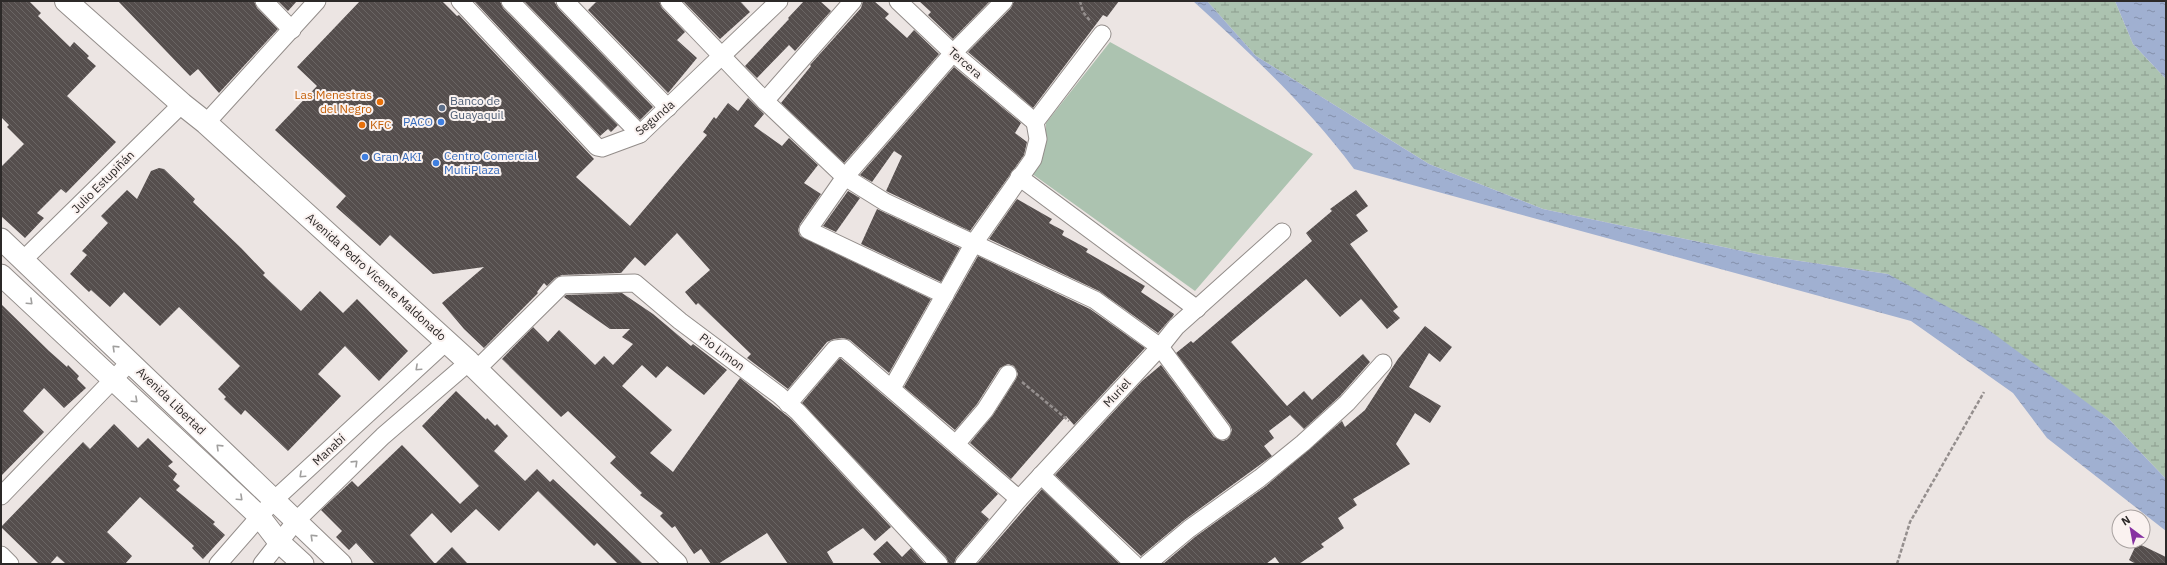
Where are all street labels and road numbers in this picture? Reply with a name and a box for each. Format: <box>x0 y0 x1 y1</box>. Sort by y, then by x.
street label: Tercera <box>945 44 986 82</box>
street label: Segunda <box>632 96 678 138</box>
street label: Julio Estupiñán <box>68 147 137 216</box>
street label: Avenida Pedro Vicente Maldonado <box>303 210 450 344</box>
street label: Pio Limon <box>697 330 748 373</box>
street label: Avenida Libertad <box>134 364 209 437</box>
street label: Muriel <box>1100 375 1134 410</box>
street label: Manabí <box>309 431 348 469</box>

